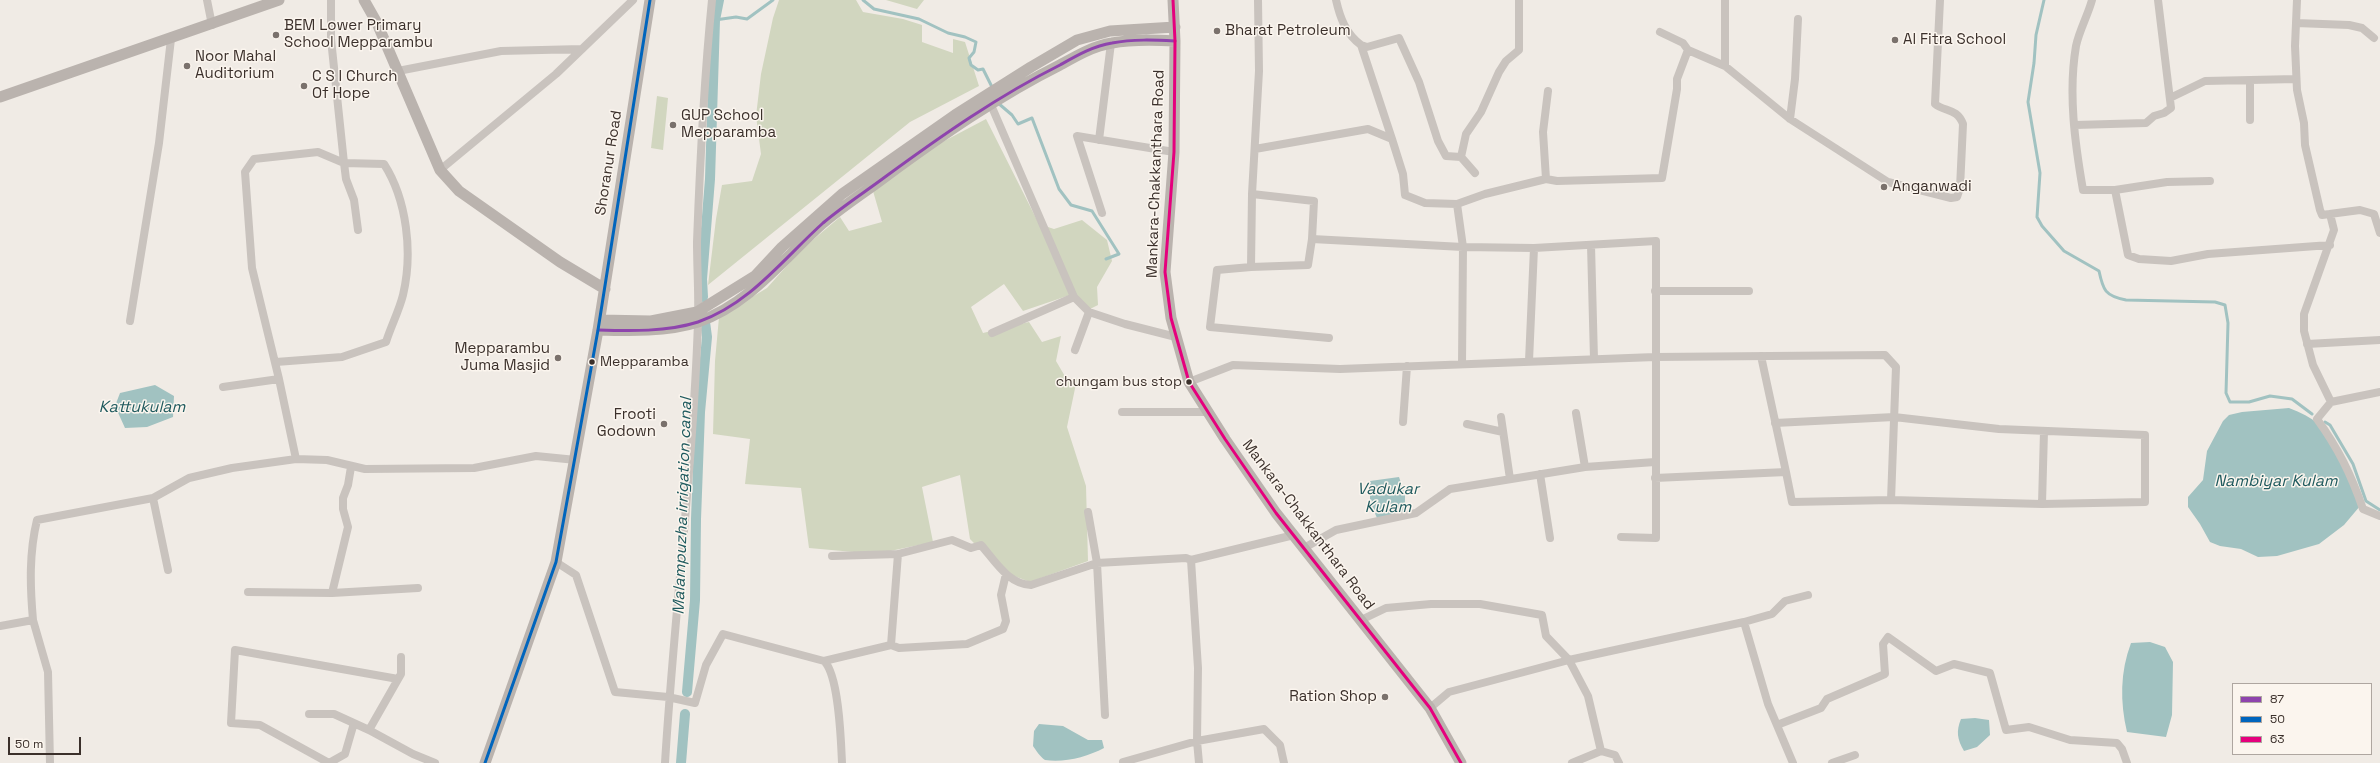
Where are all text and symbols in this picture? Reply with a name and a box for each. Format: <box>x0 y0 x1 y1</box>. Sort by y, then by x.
place label: BEM Lower Primary School Mepparambu <box>284 17 433 52</box>
place label: Bharat Petroleum <box>1225 22 1351 40</box>
marker: Bharat Petroleum <box>1212 26 1222 36</box>
marker: BEM Lower Primary School Mepparambu <box>271 30 281 40</box>
place label: Al Fitra School <box>1903 31 2006 49</box>
marker: Al Fitra School <box>1890 35 1900 45</box>
place label: Noor Mahal Auditorium <box>195 48 276 83</box>
marker: Noor Mahal Auditorium <box>182 61 192 71</box>
place label: C S I Church Of Hope <box>312 68 397 103</box>
street label: Mankara-Chakkanthara Road <box>1143 70 1169 278</box>
marker: C S I Church Of Hope <box>299 81 309 91</box>
place label: GUP School Mepparamba <box>681 107 776 142</box>
street label: Shoranur Road <box>592 109 626 217</box>
marker: GUP School Mepparamba <box>668 120 678 130</box>
place label: Anganwadi <box>1892 178 1972 196</box>
marker: Anganwadi <box>1879 182 1889 192</box>
place label: Mepparambu Juma Masjid <box>454 340 550 375</box>
marker: Mepparambu Juma Masjid <box>553 353 563 363</box>
place label: Mepparamba <box>600 354 689 370</box>
marker: Mepparamba <box>587 357 597 367</box>
place label: chungam bus stop <box>1056 374 1182 390</box>
marker: chungam bus stop <box>1184 377 1194 387</box>
water label: Malampuzha irrigation canal <box>670 397 696 615</box>
water label: Kattukulam <box>99 398 185 418</box>
place label: Frooti Godown <box>597 406 656 441</box>
marker: Frooti Godown <box>659 419 669 429</box>
street label: Mankara-Chakkanthara Road <box>1238 436 1378 614</box>
water label: Nambiyar Kulam <box>2214 472 2338 492</box>
water label: Vadukar Kulam <box>1357 480 1419 518</box>
legend <box>2232 683 2372 755</box>
place label: Ration Shop <box>1289 688 1377 706</box>
text: 87 <box>2270 691 2284 707</box>
marker: Ration Shop <box>1380 692 1390 702</box>
text: 50 <box>2270 711 2285 727</box>
scale bar <box>10 729 83 755</box>
text: 63 <box>2270 731 2285 747</box>
text: 50 m <box>15 736 43 752</box>

